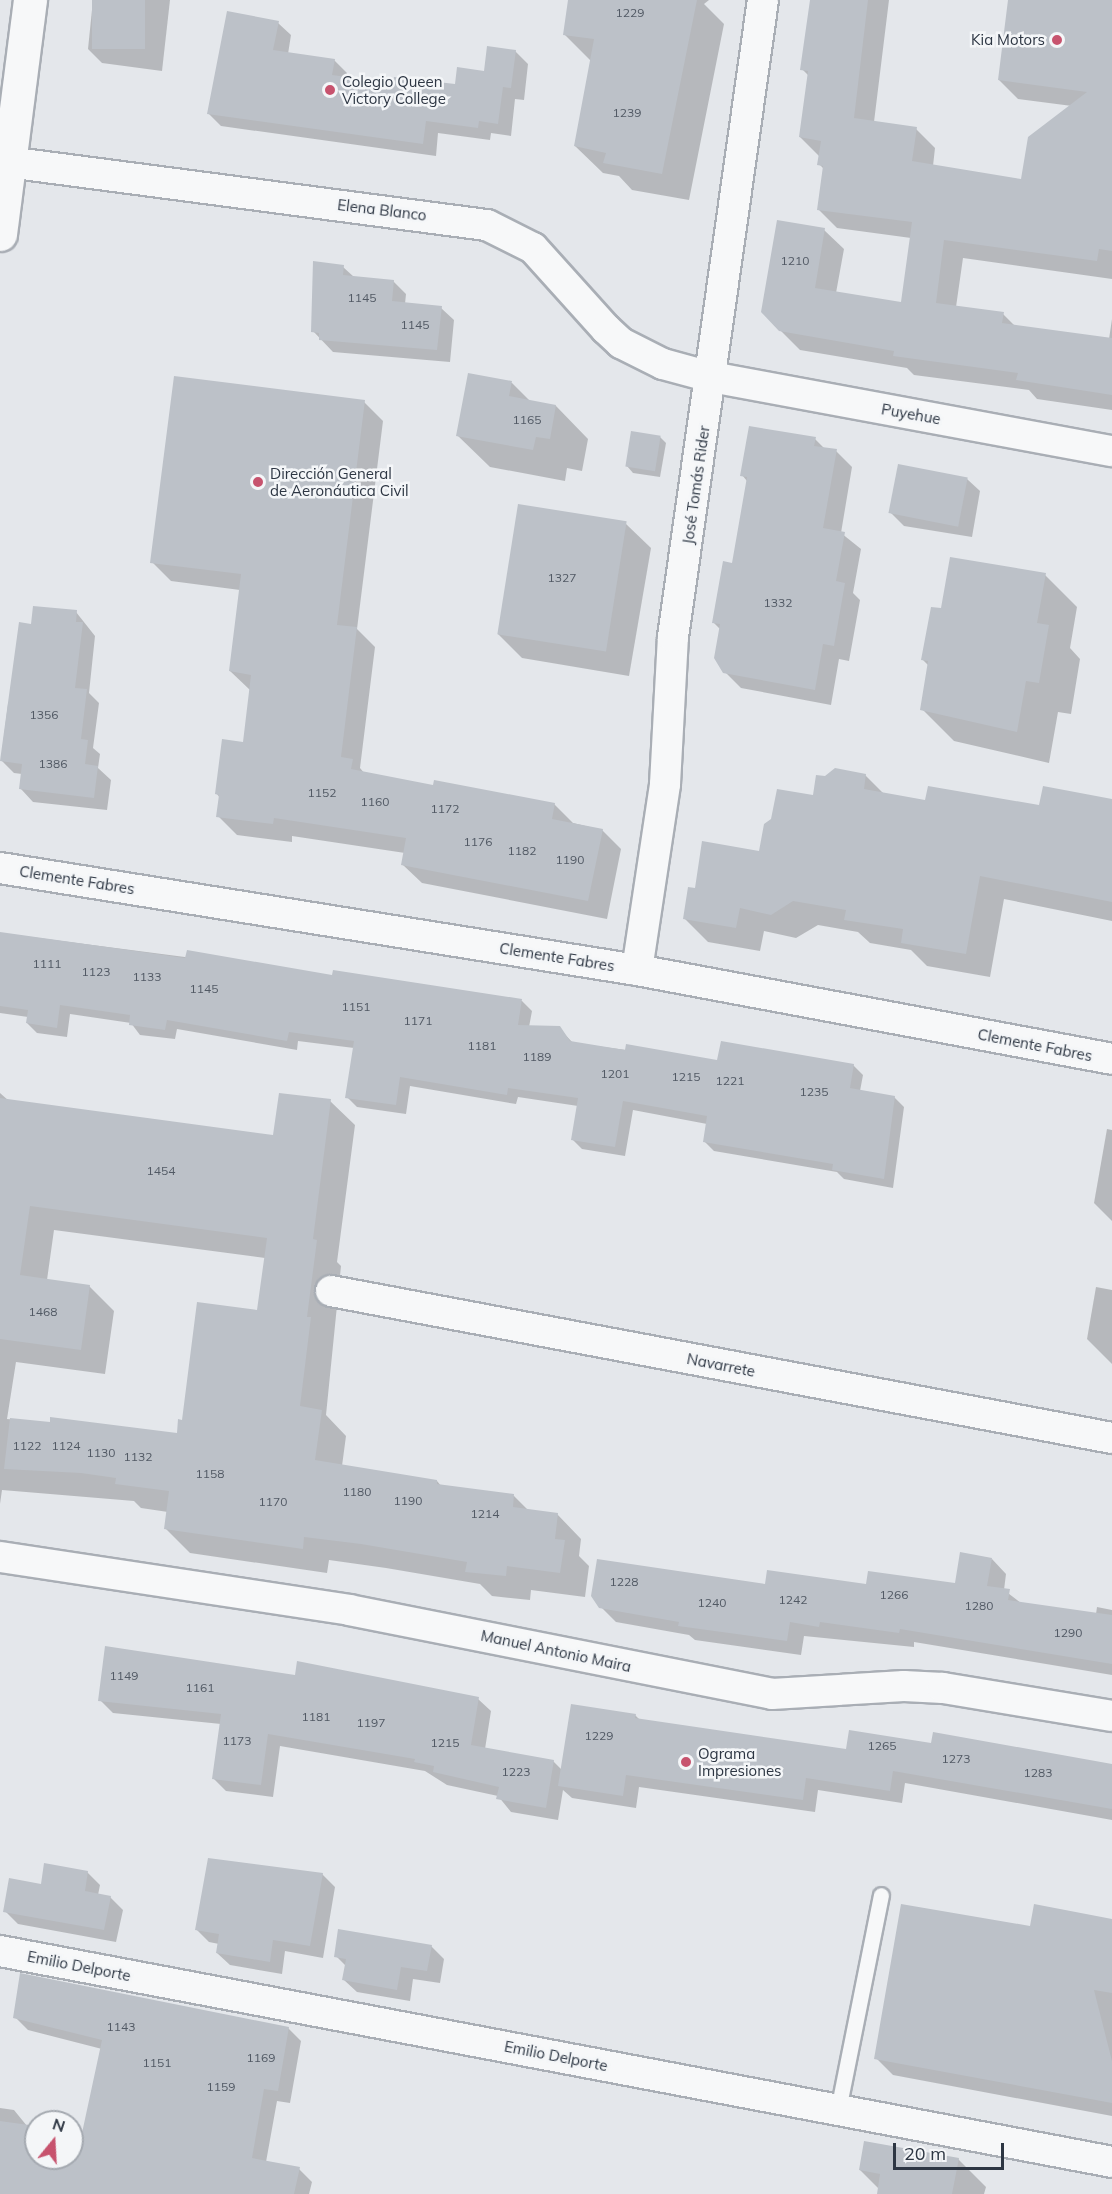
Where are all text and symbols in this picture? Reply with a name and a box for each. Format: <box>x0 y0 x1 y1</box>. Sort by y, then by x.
house number: 1229 <box>616 6 644 20</box>
place label: Kia Motors <box>971 31 1045 49</box>
marker: Kia Motors <box>1050 33 1064 47</box>
place label: Colegio Queen Victory College <box>342 72 446 107</box>
marker: Colegio Queen Victory College <box>323 83 337 97</box>
house number: 1239 <box>613 106 641 120</box>
street label: Elena Blanco <box>336 196 428 224</box>
house number: 1210 <box>781 254 809 268</box>
house number: 1145 <box>348 291 376 305</box>
house number: 1145 <box>401 318 429 332</box>
street label: Puyehue <box>880 400 942 428</box>
house number: 1165 <box>513 413 541 427</box>
street label: José Tomás Rider <box>679 425 713 545</box>
place label: Dirección General de Aeronáutica Civil <box>270 464 409 499</box>
marker: Dirección General de Aeronáutica Civil <box>251 475 265 489</box>
house number: 1327 <box>548 571 576 585</box>
house number: 1332 <box>764 596 792 610</box>
house number: 1356 <box>30 708 58 722</box>
house number: 1386 <box>39 757 67 771</box>
house number: 1152 <box>308 786 336 800</box>
house number: 1160 <box>361 795 389 809</box>
house number: 1172 <box>431 802 459 816</box>
house number: 1176 <box>464 835 492 849</box>
house number: 1182 <box>508 844 536 858</box>
house number: 1190 <box>556 853 584 867</box>
street label: Clemente Fabres <box>18 862 136 898</box>
street label: Clemente Fabres <box>498 939 616 975</box>
house number: 1111 <box>33 957 61 971</box>
house number: 1123 <box>82 965 110 979</box>
house number: 1133 <box>133 970 161 984</box>
house number: 1145 <box>190 982 218 996</box>
house number: 1151 <box>342 1000 370 1014</box>
house number: 1171 <box>404 1014 432 1028</box>
street label: Clemente Fabres <box>976 1025 1094 1065</box>
house number: 1181 <box>468 1039 496 1053</box>
house number: 1189 <box>523 1050 551 1064</box>
house number: 1201 <box>601 1067 629 1081</box>
house number: 1215 <box>672 1070 700 1084</box>
house number: 1221 <box>716 1074 744 1088</box>
house number: 1235 <box>800 1085 828 1099</box>
house number: 1454 <box>147 1164 175 1178</box>
house number: 1468 <box>29 1305 57 1319</box>
street label: Navarrete <box>685 1350 757 1380</box>
house number: 1122 <box>13 1439 41 1453</box>
house number: 1124 <box>52 1439 80 1453</box>
house number: 1130 <box>87 1446 115 1460</box>
house number: 1132 <box>124 1450 152 1464</box>
house number: 1158 <box>196 1467 224 1481</box>
house number: 1180 <box>343 1485 371 1499</box>
house number: 1190 <box>394 1494 422 1508</box>
house number: 1170 <box>259 1495 287 1509</box>
house number: 1214 <box>471 1507 499 1521</box>
house number: 1228 <box>610 1575 638 1589</box>
house number: 1266 <box>880 1588 908 1602</box>
house number: 1242 <box>779 1593 807 1607</box>
house number: 1240 <box>698 1596 726 1610</box>
house number: 1280 <box>965 1599 993 1613</box>
street label: Manuel Antonio Maira <box>479 1626 633 1676</box>
house number: 1290 <box>1054 1626 1082 1640</box>
house number: 1149 <box>110 1669 138 1683</box>
house number: 1161 <box>186 1681 214 1695</box>
house number: 1181 <box>302 1710 330 1724</box>
house number: 1197 <box>357 1716 385 1730</box>
house number: 1229 <box>585 1729 613 1743</box>
house number: 1173 <box>223 1734 251 1748</box>
house number: 1215 <box>431 1736 459 1750</box>
house number: 1265 <box>868 1739 896 1753</box>
place label: Ograma Impresiones <box>698 1744 782 1779</box>
house number: 1273 <box>942 1752 970 1766</box>
marker: Ograma Impresiones <box>679 1755 693 1769</box>
house number: 1223 <box>502 1765 530 1779</box>
house number: 1283 <box>1024 1766 1052 1780</box>
street label: Emilio Delporte <box>26 1947 132 1985</box>
house number: 1143 <box>107 2020 135 2034</box>
street label: Emilio Delporte <box>503 2037 609 2075</box>
house number: 1169 <box>247 2051 275 2065</box>
house number: 1151 <box>143 2056 171 2070</box>
house number: 1159 <box>207 2080 235 2094</box>
north arrow <box>24 2110 84 2170</box>
text: N <box>50 2113 68 2136</box>
scale bar <box>896 2131 1007 2169</box>
text: 20 m <box>904 2142 946 2165</box>

